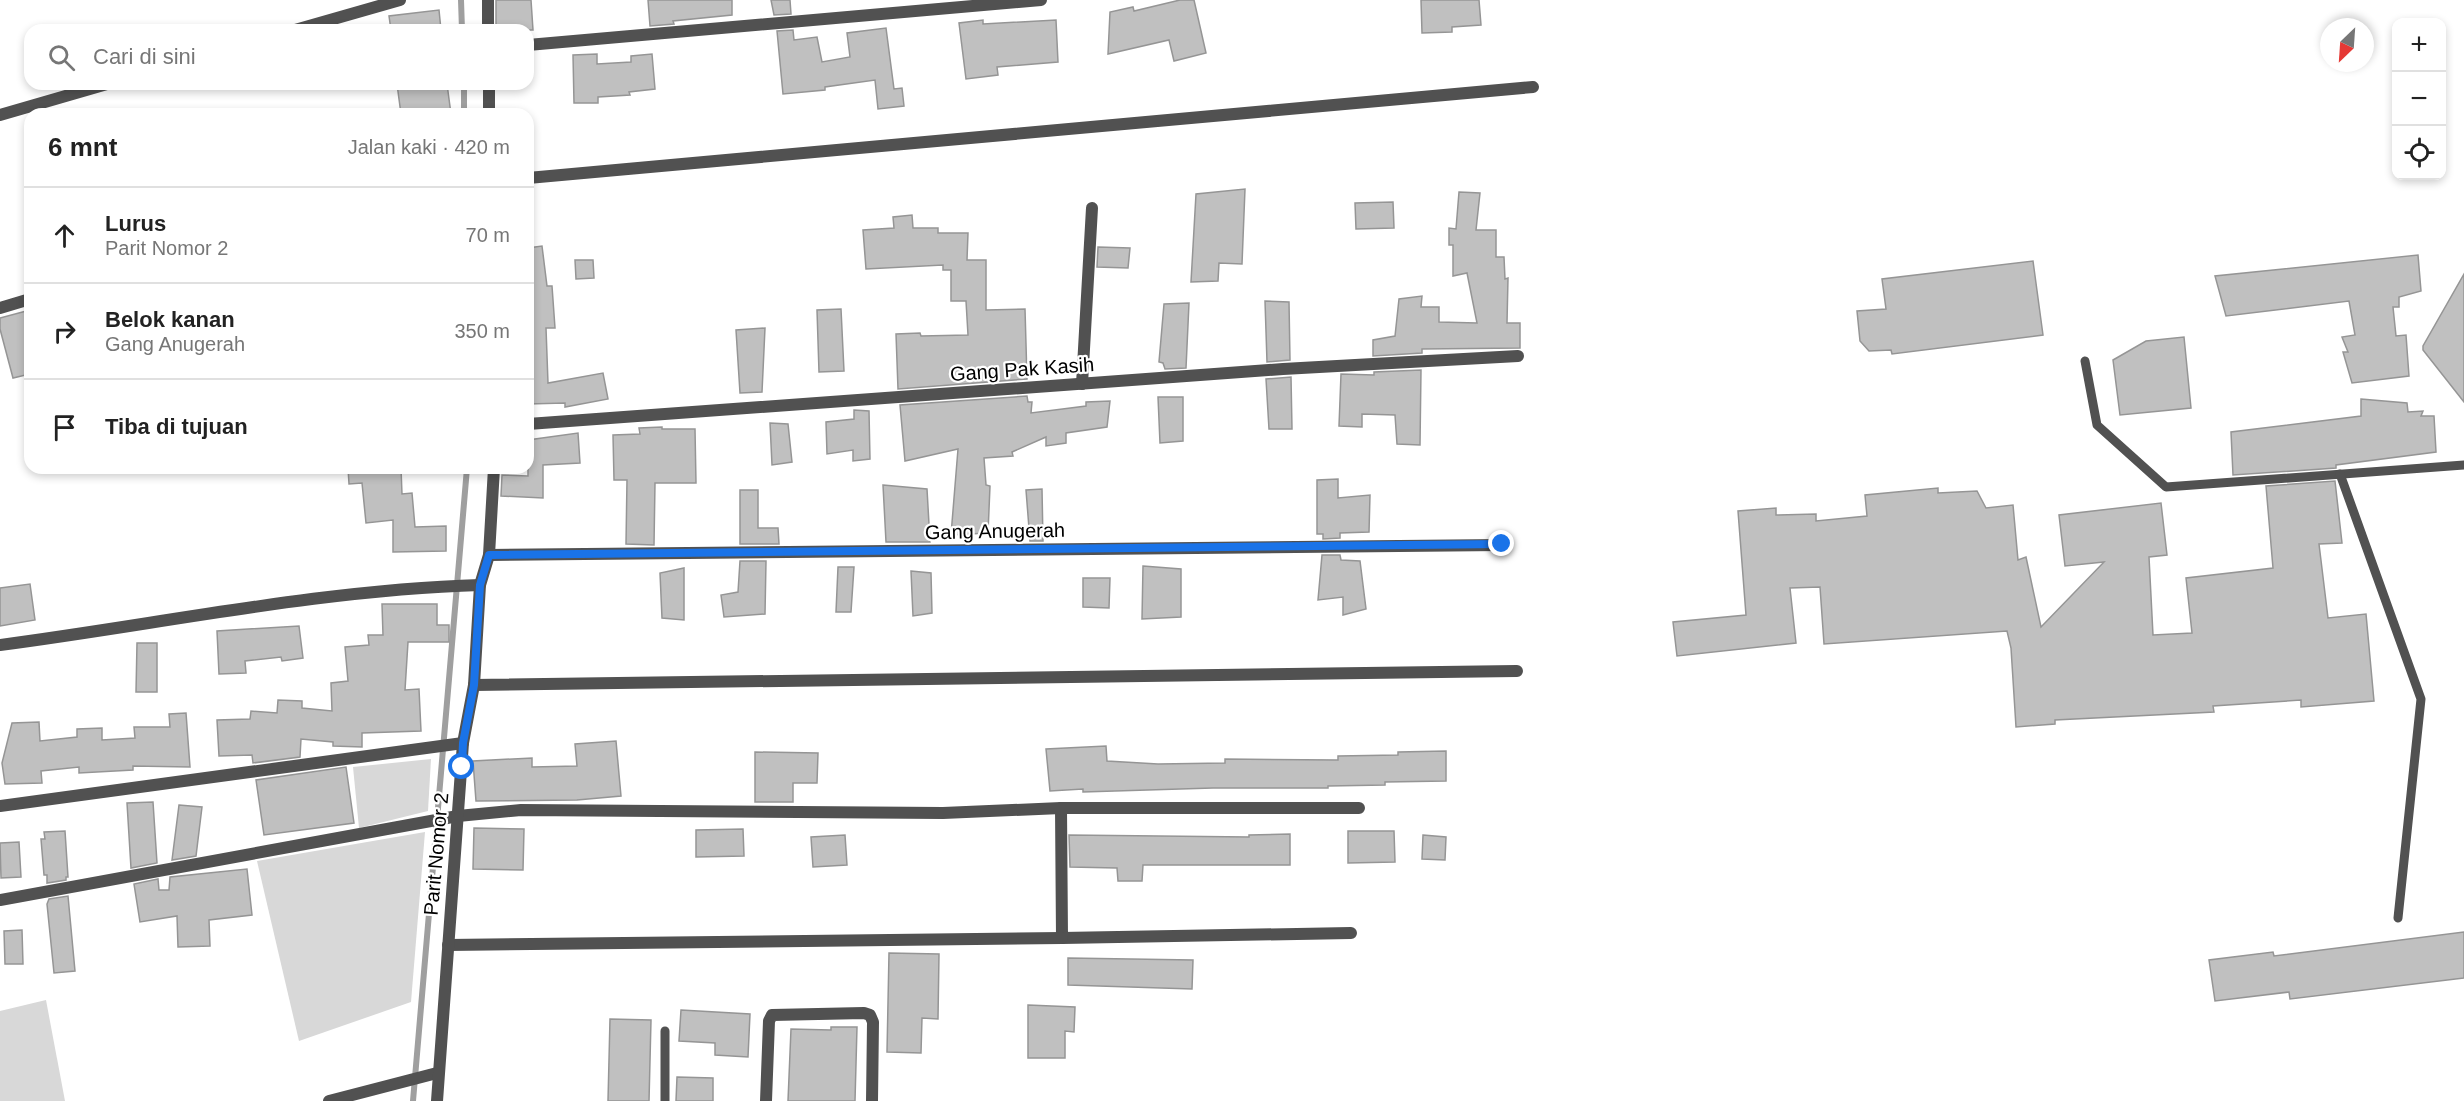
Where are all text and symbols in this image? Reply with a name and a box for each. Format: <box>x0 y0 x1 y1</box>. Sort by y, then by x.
north arrow <box>2320 18 2374 72</box>
map controls <box>2392 18 2446 180</box>
button: + <box>2392 18 2446 72</box>
search box <box>24 24 534 90</box>
icon: search <box>45 41 78 74</box>
text: Cari di sini <box>93 44 196 69</box>
button: − <box>2392 72 2446 126</box>
button: locate <box>2392 126 2446 180</box>
text: 6 mnt <box>48 132 117 162</box>
text: Jalan kaki · 420 m <box>348 136 510 158</box>
text: Lurus <box>105 211 166 236</box>
icon: ahead <box>48 219 81 252</box>
text: 70 m <box>466 224 510 246</box>
text: Parit Nomor 2 <box>105 237 228 259</box>
text: Belok kanan <box>105 307 235 332</box>
icon: right <box>48 315 81 348</box>
text: 350 m <box>454 320 510 342</box>
text: Gang Anugerah <box>105 333 245 355</box>
street label: Gang Pak Kasih <box>949 353 1095 385</box>
icon: arrive <box>48 411 81 444</box>
text: Tiba di tujuan <box>105 414 248 439</box>
street label: Gang Anugerah <box>925 519 1065 543</box>
route end <box>1488 530 1514 556</box>
route start <box>448 753 474 779</box>
street label: Parit Nomor 2 <box>420 792 452 916</box>

